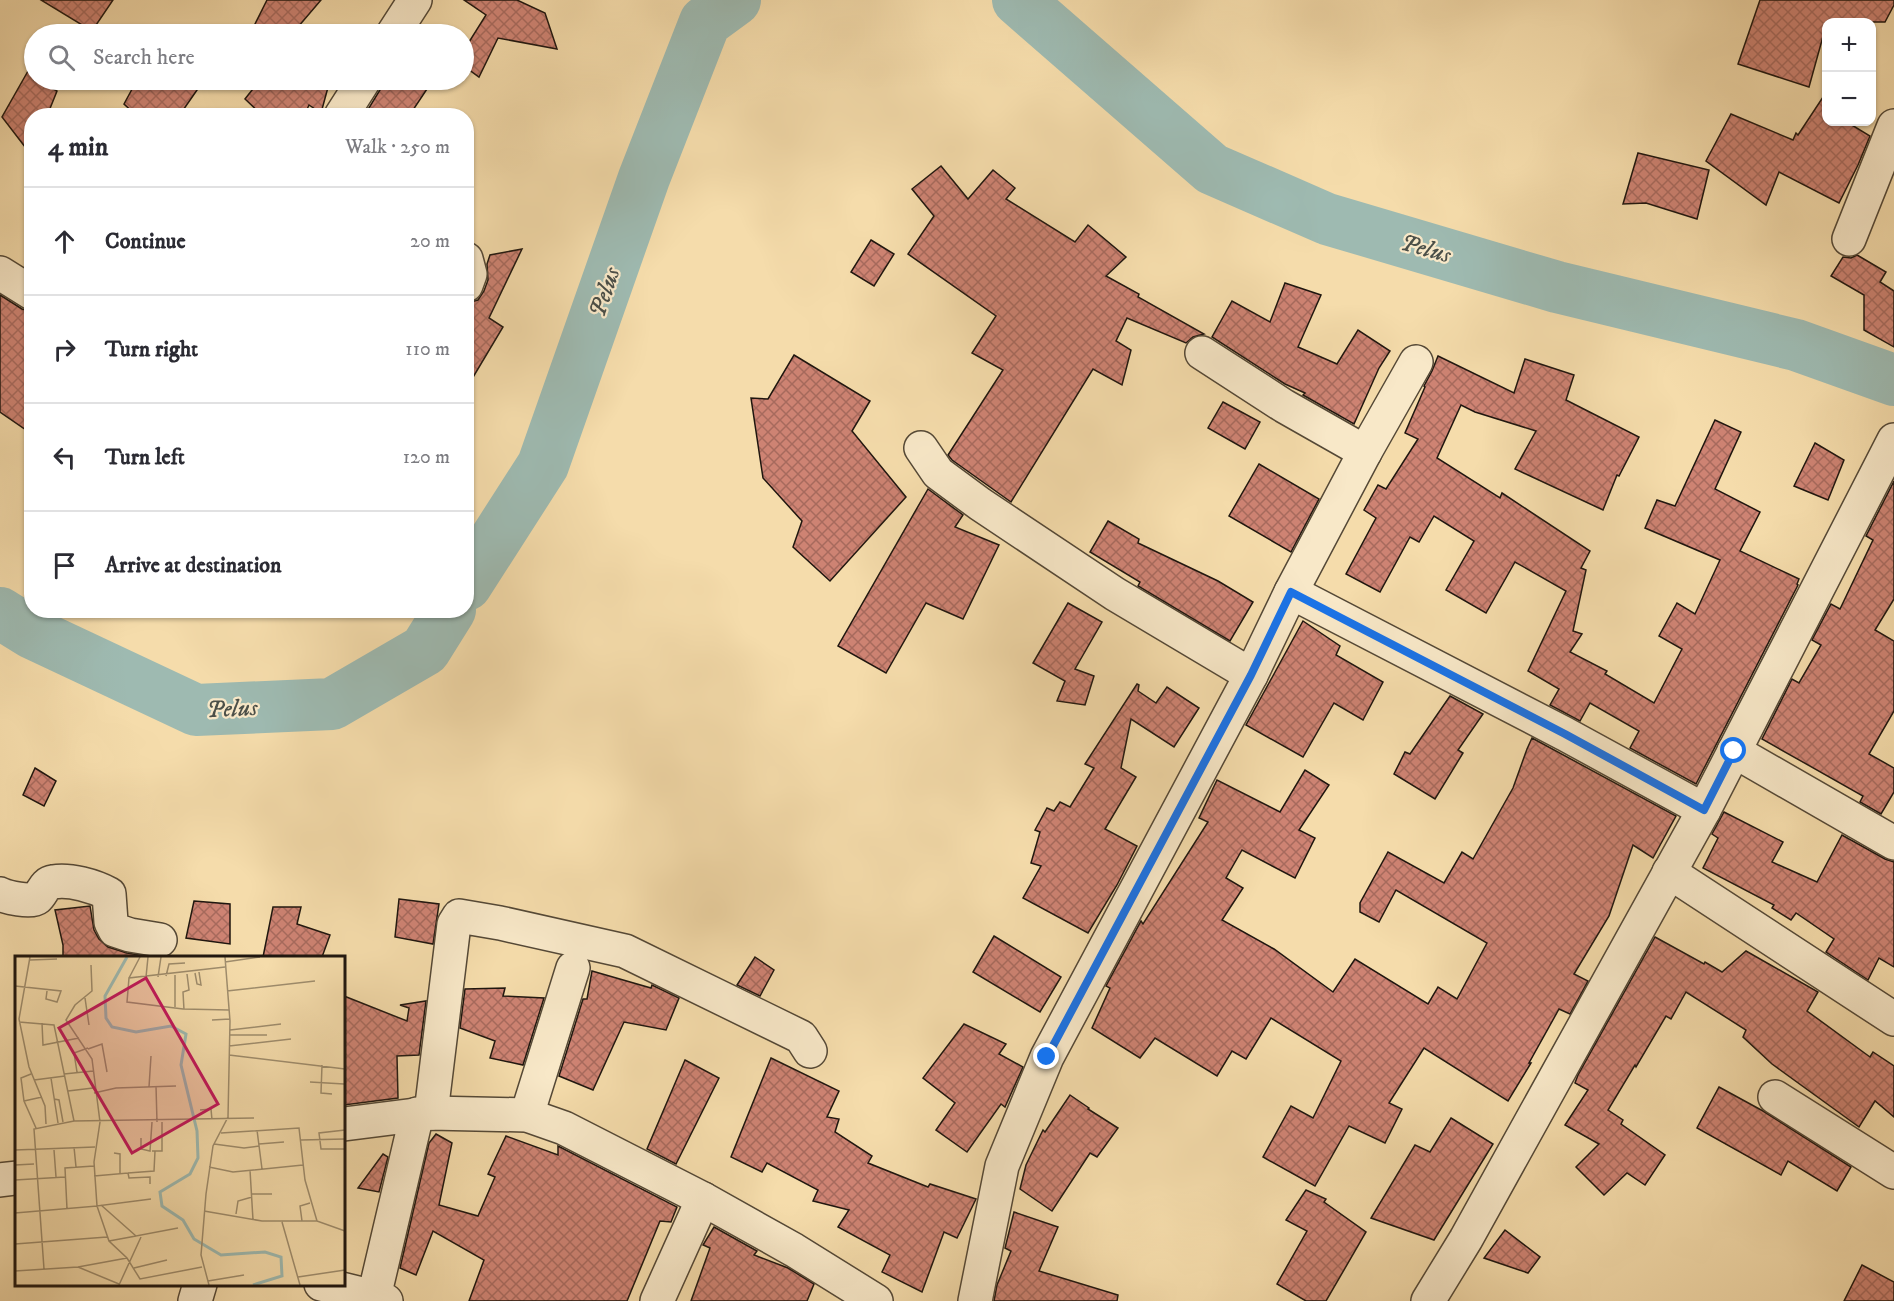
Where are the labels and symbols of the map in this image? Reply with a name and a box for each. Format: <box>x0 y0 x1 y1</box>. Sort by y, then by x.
water label: Pelus <box>1397 228 1455 271</box>
water label: Pelus <box>582 263 628 321</box>
water label: Pelus <box>206 693 259 725</box>
route start <box>1720 737 1746 763</box>
inset map <box>15 956 345 1286</box>
route end <box>1033 1043 1059 1069</box>

